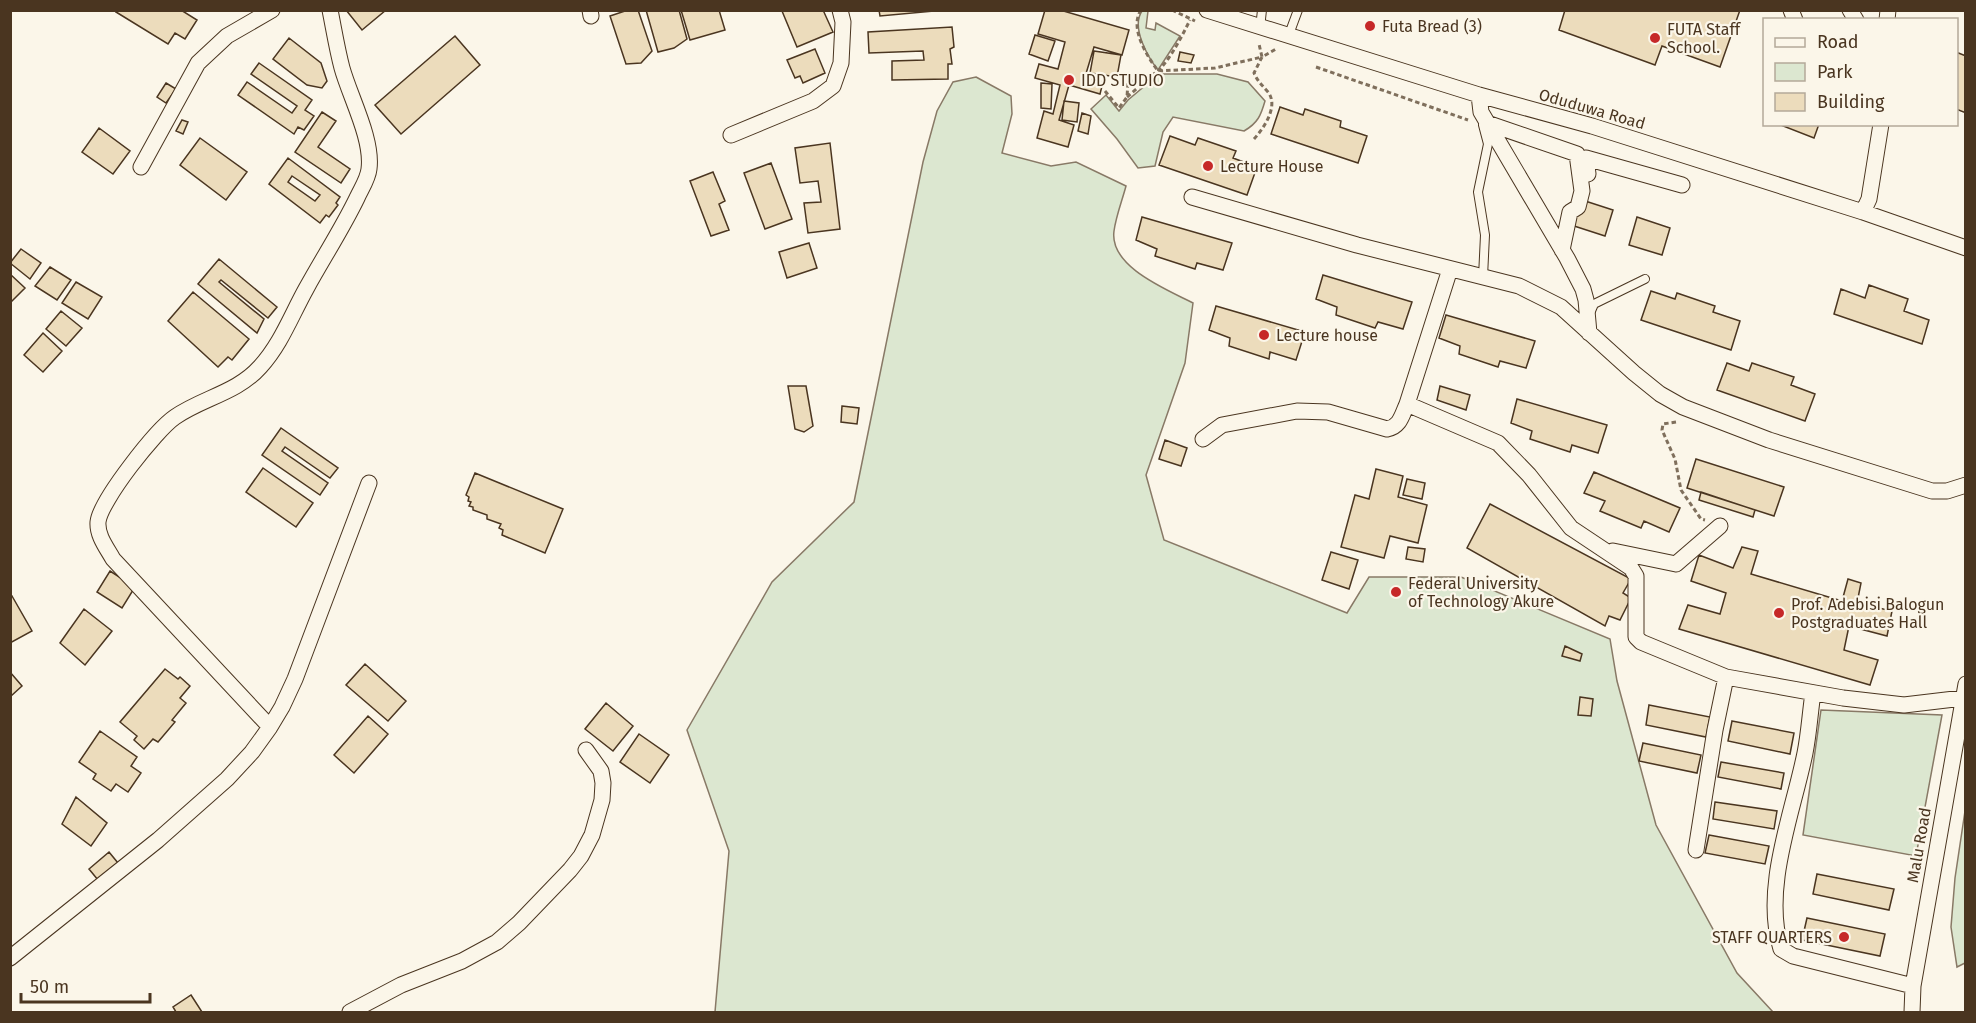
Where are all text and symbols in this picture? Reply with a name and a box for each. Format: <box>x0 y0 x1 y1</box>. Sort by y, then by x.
place label: Futa Bread (3) <box>1382 17 1482 36</box>
legend <box>1763 18 1958 126</box>
marker: Futa Bread (3) <box>1363 19 1377 33</box>
place label: FUTA Staff School. <box>1667 20 1742 57</box>
marker: FUTA Staff School. <box>1648 31 1662 45</box>
text: Road <box>1817 31 1859 53</box>
text: Park <box>1817 61 1853 83</box>
place label: IDD STUDIO <box>1081 71 1164 90</box>
marker: IDD STUDIO <box>1062 73 1076 87</box>
street label: Oduduwa Road <box>1537 85 1647 133</box>
text: Building <box>1817 91 1885 113</box>
place label: Lecture House <box>1220 157 1323 176</box>
marker: Lecture House <box>1201 159 1215 173</box>
place label: Lecture house <box>1276 326 1378 345</box>
marker: Lecture house <box>1257 328 1271 342</box>
place label: Federal University of Technology Akure <box>1408 574 1554 611</box>
marker: Federal University of Technology Akure <box>1389 585 1403 599</box>
place label: Prof. Adebisi Balogun Postgraduates Hall <box>1791 595 1944 632</box>
marker: Prof. Adebisi Balogun Postgraduates Hall <box>1772 606 1786 620</box>
street label: Malu Road <box>1903 806 1935 884</box>
place label: STAFF QUARTERS <box>1712 928 1832 947</box>
marker: STAFF QUARTERS <box>1837 930 1851 944</box>
scale bar <box>21 966 150 1004</box>
text: 50 m <box>30 976 69 998</box>

